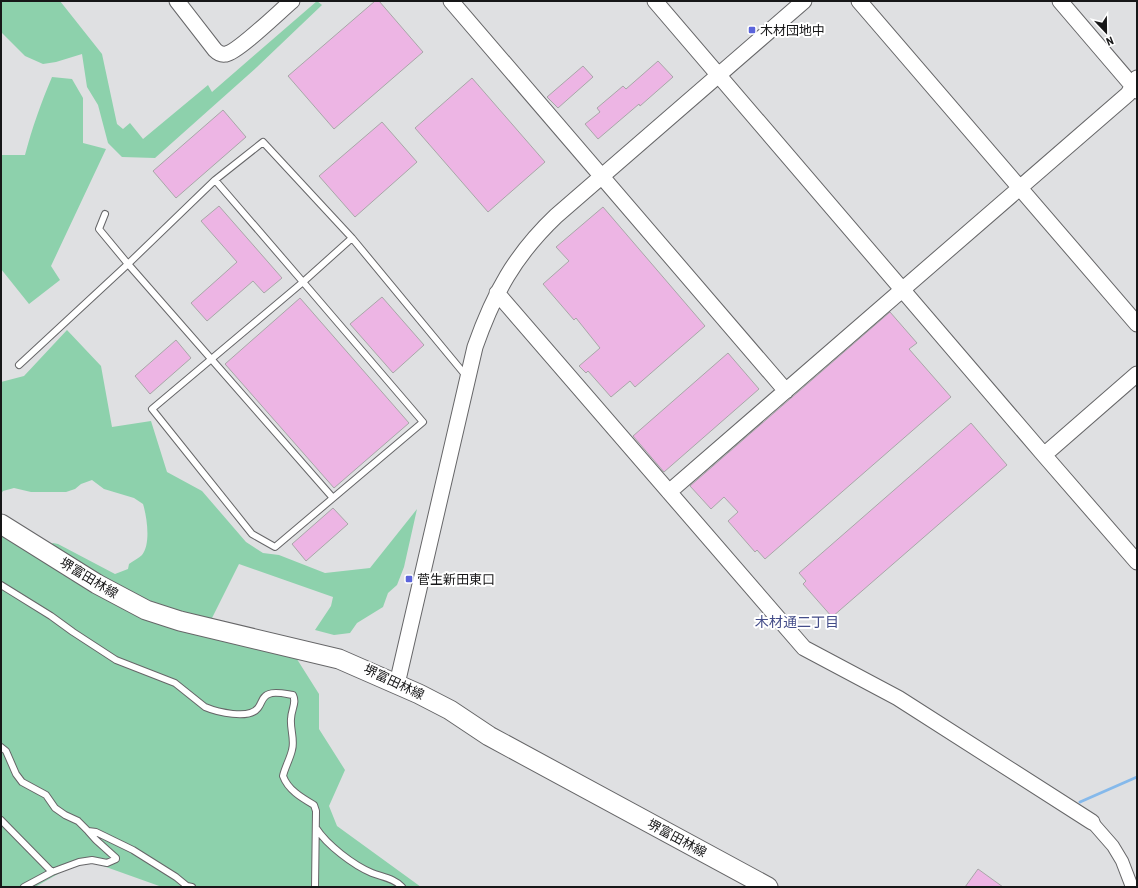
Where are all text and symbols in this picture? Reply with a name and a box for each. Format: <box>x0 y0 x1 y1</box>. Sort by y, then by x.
north arrow <box>1086 12 1126 52</box>
place label: 木材団地中 <box>760 23 825 38</box>
marker: 木材団地中 <box>747 25 757 35</box>
text: N <box>1104 34 1115 48</box>
street label: 堺富田林線 <box>57 555 121 601</box>
place label: 菅生新田東口 <box>417 572 495 587</box>
marker: 菅生新田東口 <box>404 574 414 584</box>
district label: 木材通二丁目 <box>755 614 839 630</box>
street label: 堺富田林線 <box>361 661 427 703</box>
street label: 堺富田林線 <box>645 816 709 860</box>

